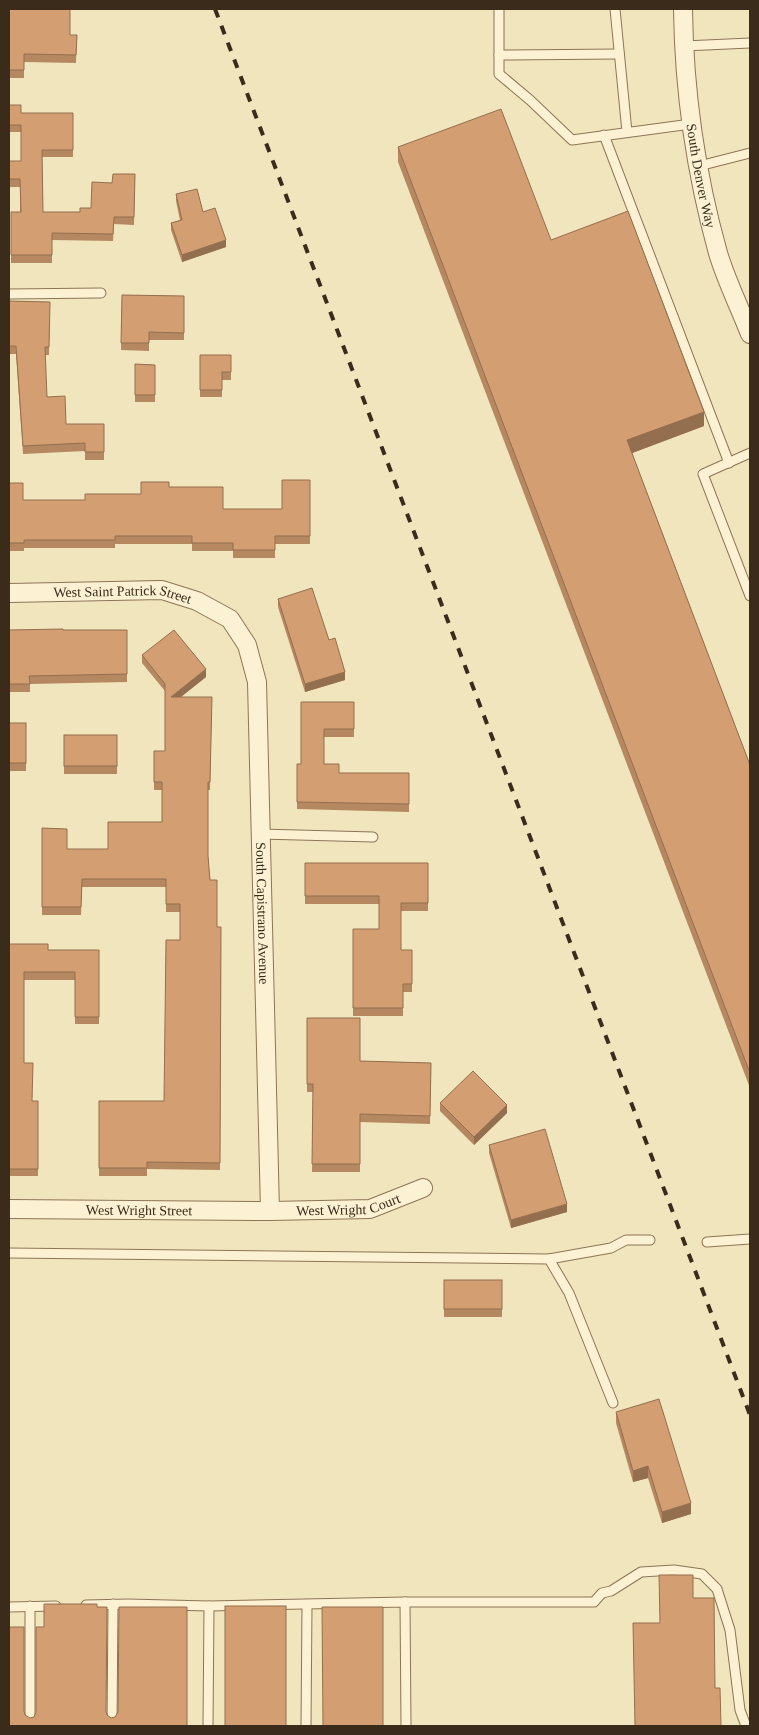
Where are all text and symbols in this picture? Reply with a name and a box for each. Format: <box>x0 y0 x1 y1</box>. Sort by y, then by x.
street label: South Denver Way <box>684 123 718 230</box>
street label: West Saint Patrick Street <box>53 583 193 607</box>
street label: South Capistrano Avenue <box>253 842 271 984</box>
street label: West Wright Court <box>296 1191 403 1218</box>
street label: West Wright Street <box>86 1203 192 1218</box>

